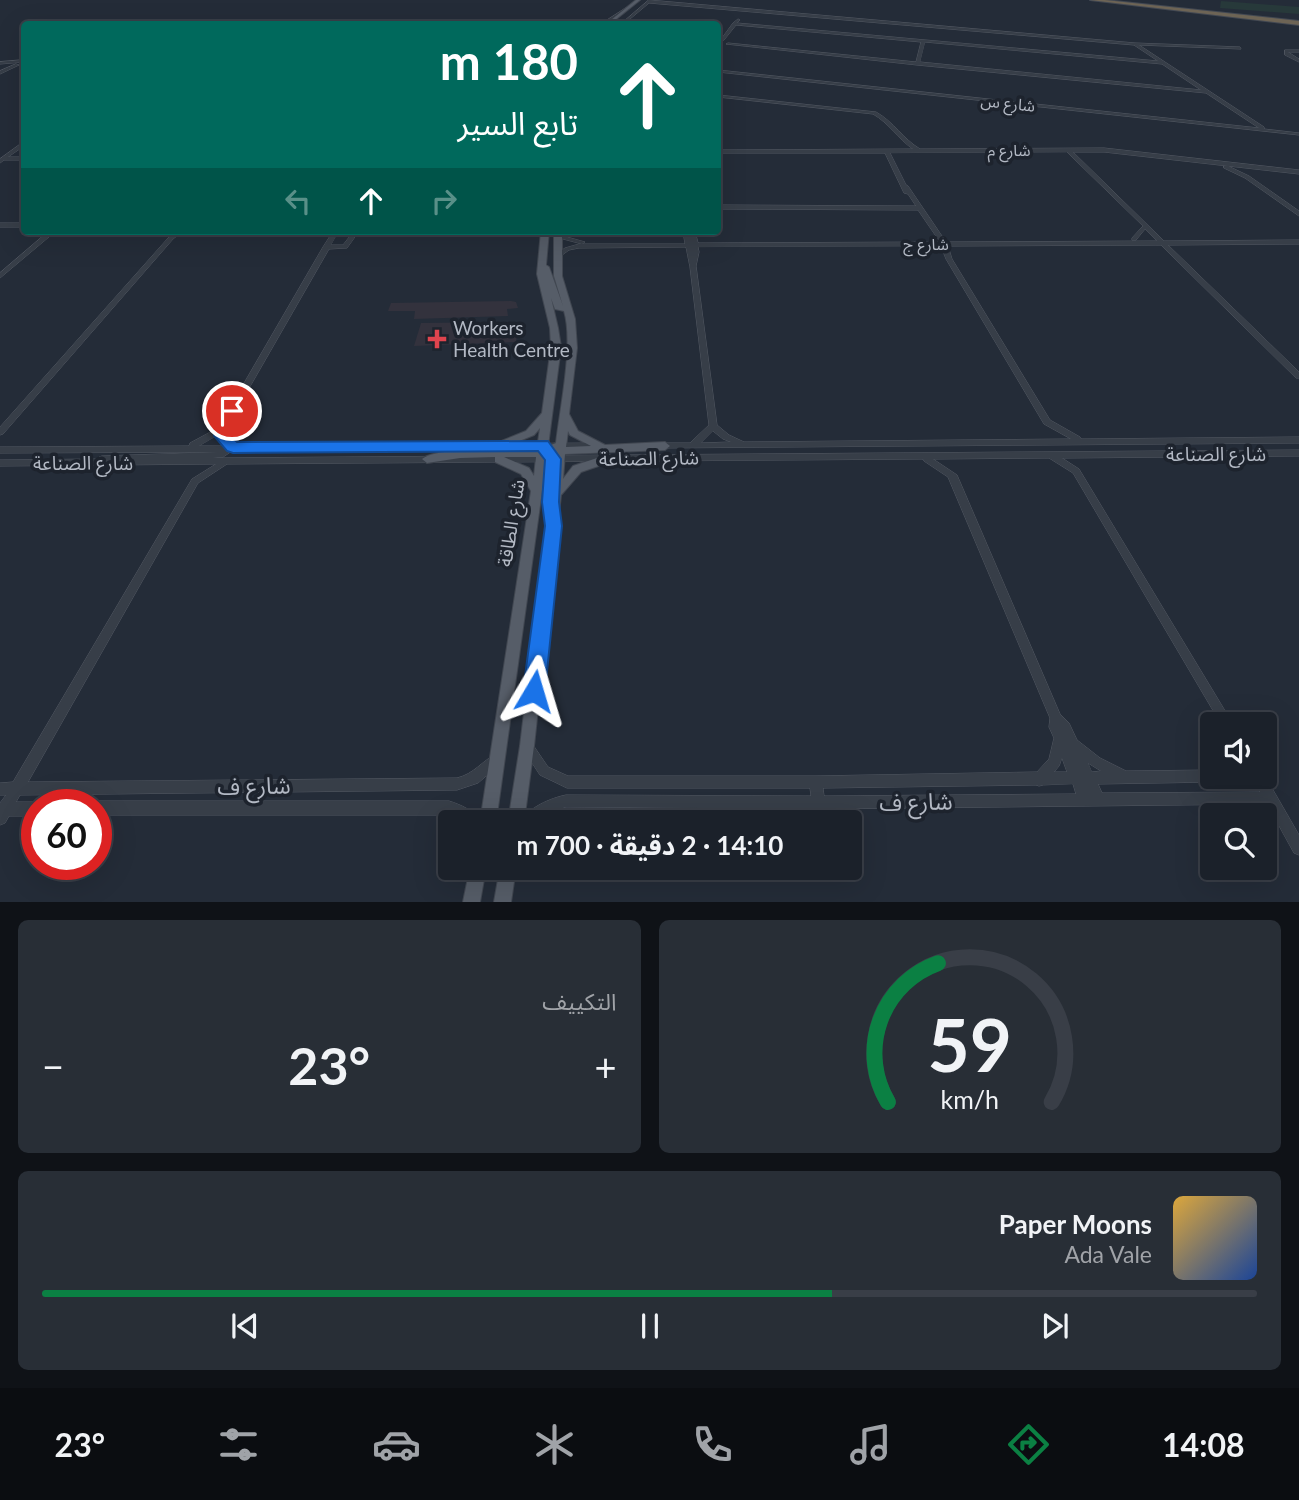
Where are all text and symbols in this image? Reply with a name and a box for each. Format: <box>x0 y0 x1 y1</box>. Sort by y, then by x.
text: 180 m <box>440 32 578 90</box>
icon: ahead <box>602 49 693 140</box>
street label: شارع س <box>979 90 1036 119</box>
text: تابع السير <box>458 103 578 142</box>
street label: شارع م <box>987 140 1031 163</box>
icon: left <box>279 182 317 220</box>
icon: ahead <box>352 182 390 220</box>
icon: right <box>425 182 463 220</box>
street label: شارع ج <box>903 234 949 257</box>
place label: Workers Health Centre <box>453 316 570 361</box>
marker: Workers Health Centre <box>427 329 447 349</box>
pin <box>202 381 262 441</box>
icon: arrive <box>213 392 251 430</box>
street label: شارع الصناعة <box>1166 442 1266 468</box>
street label: شارع الصناعة <box>599 445 699 473</box>
street label: شارع الصناعة <box>33 451 133 477</box>
street label: شارع الطاقة <box>492 478 532 569</box>
position arrow <box>497 654 571 728</box>
map controls <box>1200 712 1277 880</box>
button: sound <box>1200 712 1277 789</box>
street label: شارع ف <box>217 770 291 804</box>
street label: شارع ف <box>879 786 953 820</box>
speed limit sign: 60 <box>21 789 112 880</box>
button: search <box>1200 803 1277 880</box>
text: 14:10 · 2 دقيقة · 700 m <box>517 829 783 861</box>
text: التكييف <box>542 987 617 1015</box>
text: 59 <box>928 1001 1012 1089</box>
text: 23° <box>288 1034 370 1096</box>
text: − <box>42 1043 64 1089</box>
text: + <box>594 1043 617 1089</box>
text: km/h <box>940 1084 999 1114</box>
text: Paper Moons <box>999 1208 1152 1240</box>
text: Ada Vale <box>1064 1240 1152 1268</box>
icon: previous <box>226 1307 264 1345</box>
icon: pause <box>631 1307 669 1345</box>
icon: next <box>1036 1307 1074 1345</box>
icon: filters <box>214 1420 263 1469</box>
icon: car <box>372 1420 421 1469</box>
icon: climate <box>530 1420 579 1469</box>
icon: phone <box>688 1420 737 1469</box>
icon: music <box>846 1420 895 1469</box>
icon: directions <box>1004 1420 1053 1469</box>
text: 23° <box>55 1425 105 1464</box>
text: 14:08 <box>1162 1425 1245 1464</box>

